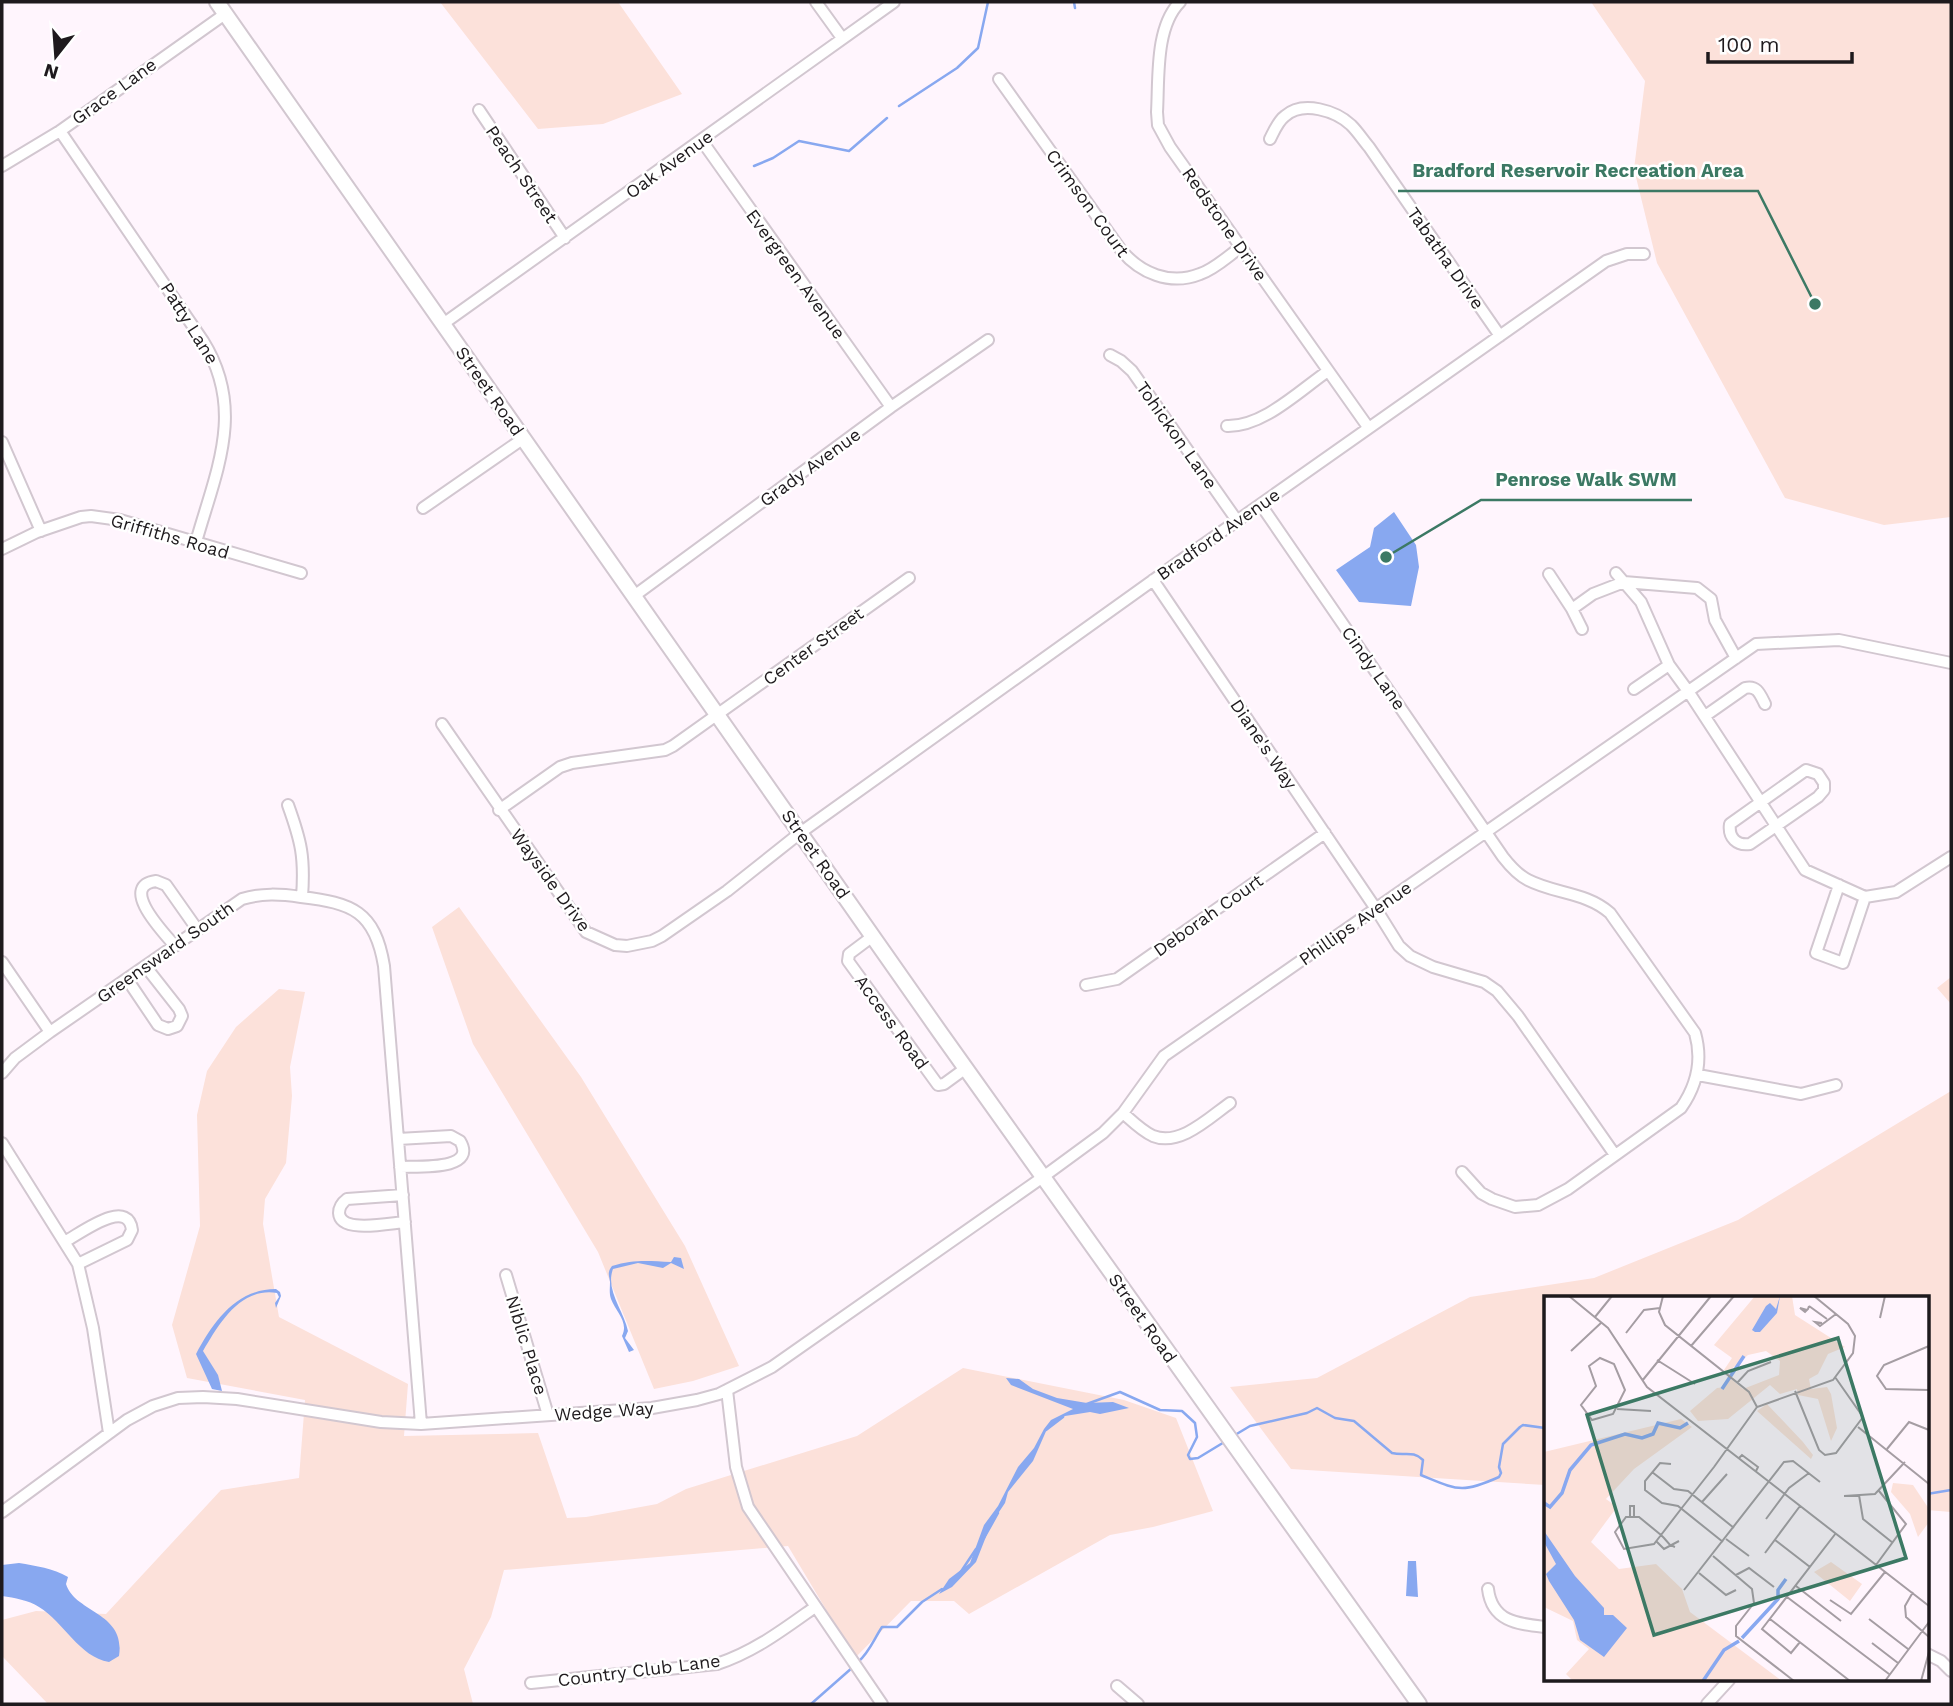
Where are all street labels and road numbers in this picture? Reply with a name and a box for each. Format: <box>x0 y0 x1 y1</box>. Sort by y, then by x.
street label: Grace Lane <box>68 53 160 129</box>
street label: Peach Street <box>482 121 563 227</box>
street label: Oak Avenue <box>621 125 717 203</box>
street label: Crimson Court <box>1042 145 1134 261</box>
street label: Redstone Drive <box>1178 163 1272 285</box>
street label: Tabatha Drive <box>1403 203 1489 313</box>
street label: Evergreen Avenue <box>742 205 850 343</box>
street label: Patty Lane <box>157 278 223 368</box>
street label: Street Road <box>451 342 529 440</box>
street label: Tohickon Lane <box>1132 377 1222 493</box>
street label: Grady Avenue <box>755 423 865 511</box>
street label: Bradford Avenue <box>1152 484 1284 584</box>
street label: Griffiths Road <box>108 509 232 563</box>
street label: Center Street <box>759 602 868 689</box>
street label: Cindy Lane <box>1338 622 1410 714</box>
street label: Diane's Way <box>1226 695 1302 793</box>
street label: Street Road <box>777 805 855 903</box>
street label: Wayside Drive <box>507 824 595 936</box>
street label: Deborah Court <box>1149 869 1267 960</box>
street label: Phillips Avenue <box>1295 876 1415 970</box>
street label: Greensward South <box>92 897 238 1007</box>
street label: Access Road <box>851 971 933 1073</box>
street label: Street Road <box>1104 1269 1182 1367</box>
street label: Niblic Place <box>502 1293 552 1397</box>
street label: Wedge Way <box>554 1397 655 1425</box>
street label: Country Club Lane <box>556 1650 722 1690</box>

